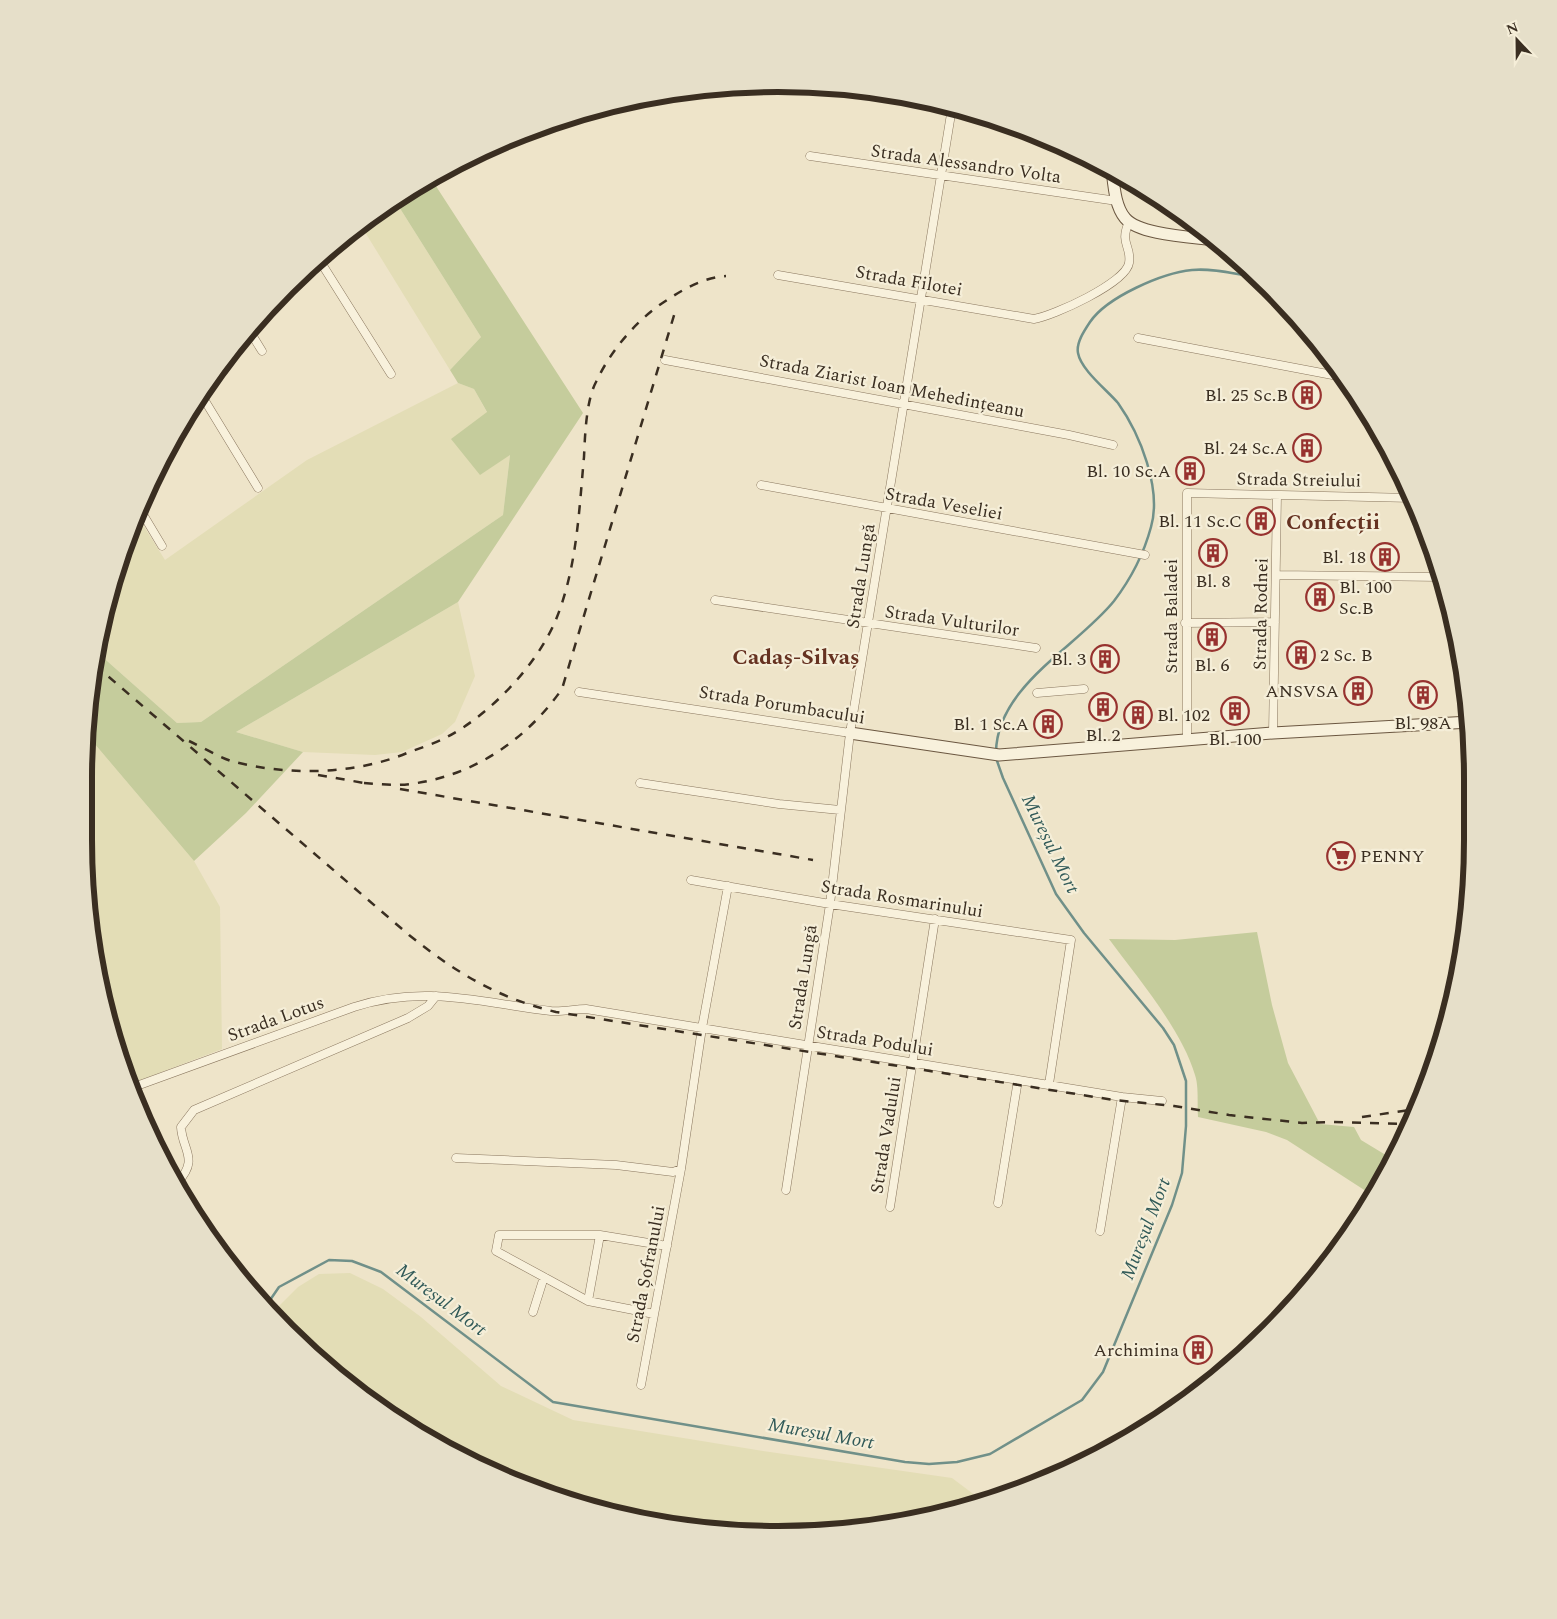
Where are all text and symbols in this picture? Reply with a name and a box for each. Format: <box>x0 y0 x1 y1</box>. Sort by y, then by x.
north arrow <box>1492 15 1542 65</box>
text: N <box>1503 17 1522 40</box>
street label: Strada Alessandro Volta <box>869 137 1063 191</box>
street label: Strada Filotei <box>853 258 965 304</box>
street label: Strada Ziarist Ioan Mehedințeanu <box>757 347 1027 425</box>
building icon: Bl. 25 Sc.B <box>1292 380 1322 410</box>
place label: Bl. 25 Sc.B <box>1205 382 1288 409</box>
building icon: Bl. 24 Sc.A <box>1292 433 1322 463</box>
place label: Bl. 24 Sc.A <box>1203 435 1288 462</box>
building icon: Bl. 10 Sc.A <box>1175 456 1205 486</box>
place label: Bl. 10 Sc.A <box>1086 458 1171 485</box>
street label: Strada Streiului <box>1236 465 1362 495</box>
street label: Strada Veseliei <box>883 480 1005 528</box>
building icon: Bl. 11 Sc.C <box>1246 506 1276 536</box>
district label: Confecții <box>1286 506 1380 539</box>
place label: Bl. 11 Sc.C <box>1158 508 1242 535</box>
street label: Strada Lungă <box>839 521 883 631</box>
building icon: Bl. 8 <box>1198 538 1228 568</box>
building icon: Bl. 18 <box>1370 542 1400 572</box>
place label: Bl. 18 <box>1322 544 1366 571</box>
street label: Strada Rodnei <box>1247 558 1275 670</box>
street label: Strada Baladei <box>1158 559 1185 673</box>
place label: Bl. 8 <box>1196 568 1230 595</box>
place label: Bl. 100 Sc.B <box>1339 574 1392 622</box>
building icon: Bl. 100 Sc.B <box>1305 582 1335 612</box>
street label: Strada Vulturilor <box>883 598 1021 644</box>
building icon: Bl. 6 <box>1197 622 1227 652</box>
building icon: 2 Sc. B <box>1286 640 1316 670</box>
district label: Cadaș-Silvaș <box>732 641 860 674</box>
place label: 2 Sc. B <box>1320 642 1373 669</box>
building icon: Bl. 3 <box>1090 644 1120 674</box>
place label: Bl. 3 <box>1051 646 1086 673</box>
place label: Bl. 6 <box>1195 652 1229 679</box>
building icon: ANSVSA <box>1343 676 1373 706</box>
place label: ANSVSA <box>1265 678 1339 705</box>
street label: Strada Porumbacului <box>697 679 867 731</box>
building icon: Bl. 98A <box>1408 680 1438 710</box>
building icon: Bl. 2 <box>1088 692 1118 722</box>
building icon: Bl. 100 <box>1220 696 1250 726</box>
building icon: Bl. 102 <box>1123 700 1153 730</box>
place label: Bl. 102 <box>1157 702 1210 729</box>
building icon: Bl. 1 Sc.A <box>1033 709 1063 739</box>
place label: Bl. 98A <box>1394 710 1452 737</box>
place label: Bl. 1 Sc.A <box>953 711 1029 738</box>
place label: Bl. 2 <box>1086 722 1120 749</box>
place label: Bl. 100 <box>1209 726 1261 753</box>
water label: Mureșul Mort <box>1014 790 1087 899</box>
supermarket icon: PENNY <box>1326 841 1356 871</box>
place label: PENNY <box>1360 843 1425 870</box>
street label: Strada Rosmarinului <box>819 873 985 925</box>
street label: Strada Lungă <box>781 922 825 1032</box>
street label: Strada Lotus <box>224 989 328 1049</box>
street label: Strada Podului <box>815 1018 935 1064</box>
street label: Strada Vadului <box>863 1075 909 1195</box>
water label: Mureșul Mort <box>1113 1173 1179 1284</box>
street label: Strada Șofranului <box>619 1203 673 1345</box>
water label: Mureșul Mort <box>390 1256 493 1344</box>
building icon: Archimina <box>1183 1335 1213 1365</box>
place label: Archimina <box>1094 1337 1179 1364</box>
water label: Mureșul Mort <box>766 1410 877 1458</box>

